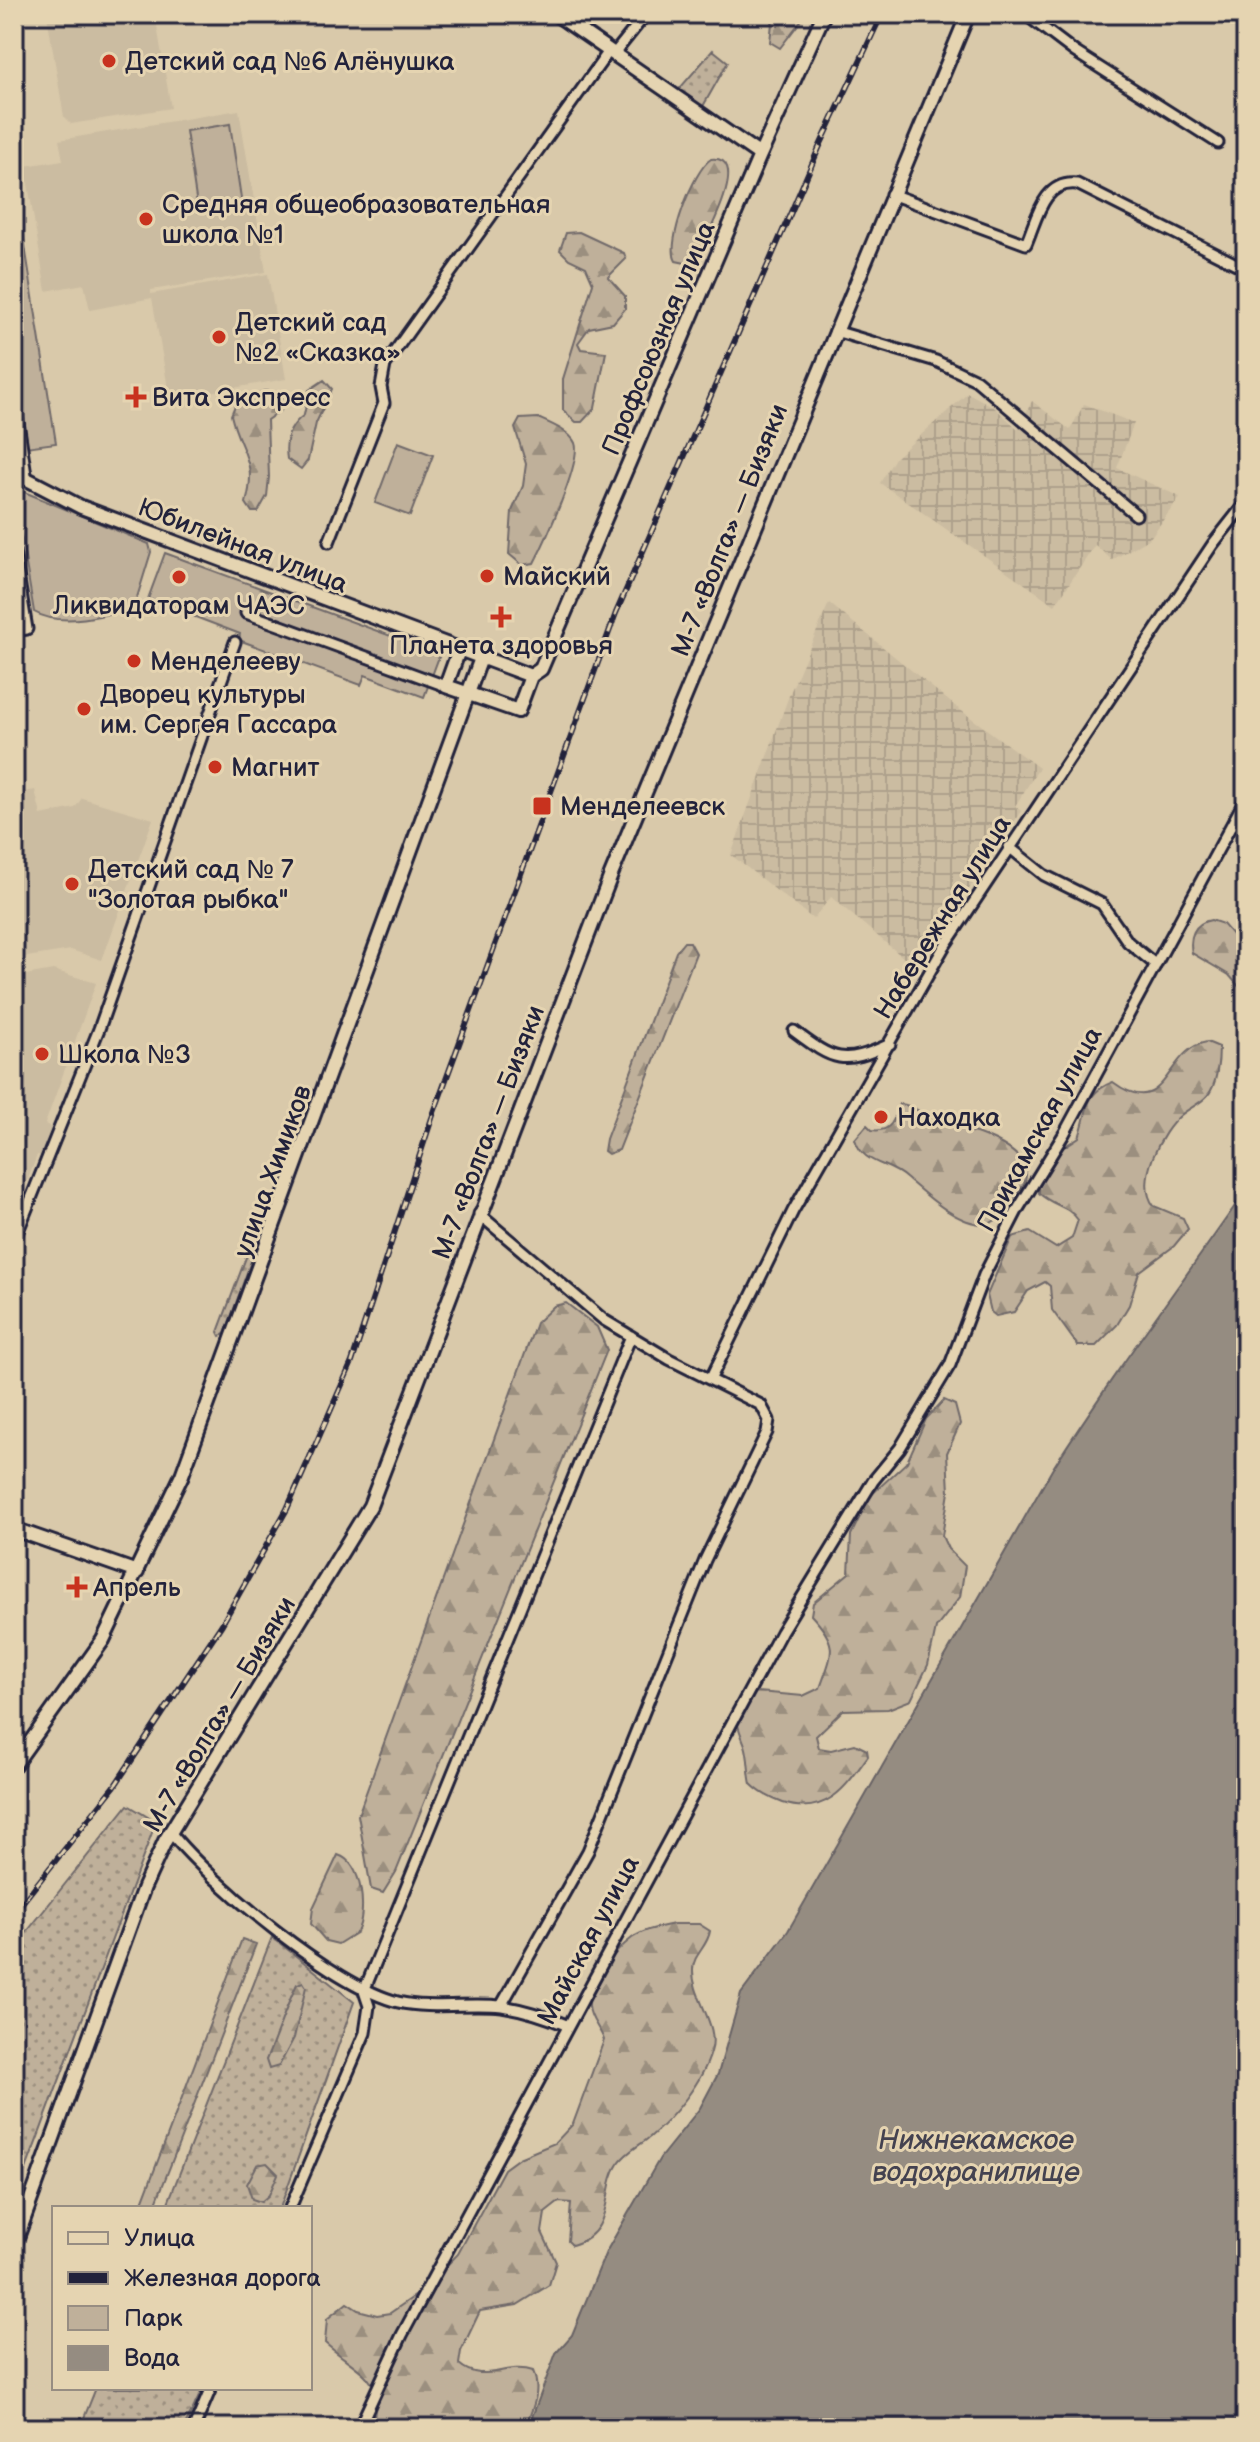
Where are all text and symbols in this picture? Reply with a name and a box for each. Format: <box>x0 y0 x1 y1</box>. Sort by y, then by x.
place label: Детский сад №6 Алёнушка <box>125 47 455 78</box>
marker: Детский сад №6 Алёнушка <box>100 52 118 70</box>
place label: Средняя общеобразовательная школа №1 <box>162 190 550 251</box>
marker: Средняя общеобразовательная школа №1 <box>137 210 155 228</box>
street label: Профсоюзная улица <box>596 217 723 460</box>
place label: Детский сад №2 «Сказка» <box>235 308 401 369</box>
marker: Детский сад №2 «Сказка» <box>210 328 228 346</box>
place label: Вита Экспресс <box>152 383 331 414</box>
marker: Вита Экспресс <box>127 388 145 406</box>
street label: М-7 «Волга» — Бизяки <box>666 400 795 661</box>
street label: Юбилейная улица <box>133 492 352 601</box>
place label: Майский <box>503 562 611 593</box>
marker: Майский <box>478 567 496 585</box>
marker: Ликвидаторам ЧАЭС <box>170 568 188 586</box>
place label: Ликвидаторам ЧАЭС <box>52 591 305 622</box>
marker: Планета здоровья <box>492 608 510 626</box>
place label: Планета здоровья <box>389 631 613 662</box>
place label: Менделееву <box>150 647 301 678</box>
marker: Менделееву <box>125 652 143 670</box>
place label: Дворец культуры им. Сергея Гассара <box>100 680 337 741</box>
marker: Дворец культуры им. Сергея Гассара <box>75 700 93 718</box>
place label: Магнит <box>231 753 320 784</box>
marker: Магнит <box>206 758 224 776</box>
place label: Менделеевск <box>560 792 725 823</box>
marker: Менделеевск <box>531 795 553 817</box>
street label: Набережная улица <box>868 810 1018 1025</box>
place label: Детский сад № 7 "Золотая рыбка" <box>88 855 294 916</box>
marker: Детский сад № 7 "Золотая рыбка" <box>63 875 81 893</box>
street label: М-7 «Волга» — Бизяки <box>427 1001 552 1264</box>
street label: Прикамская улица <box>971 1022 1109 1238</box>
place label: Школа №3 <box>58 1040 191 1071</box>
marker: Школа №3 <box>33 1045 51 1063</box>
street label: улица Химиков <box>228 1081 319 1262</box>
place label: Находка <box>897 1103 1001 1134</box>
marker: Находка <box>872 1108 890 1126</box>
place label: Апрель <box>92 1573 181 1604</box>
marker: Апрель <box>68 1578 86 1596</box>
street label: М-7 «Волга» — Бизяки <box>138 1591 303 1838</box>
street label: Майская улица <box>532 1851 647 2030</box>
water label: Нижнекамское водохранилище <box>872 2124 1080 2189</box>
legend <box>52 2206 312 2390</box>
text: Улица <box>124 2224 195 2253</box>
text: Железная дорога <box>124 2264 321 2293</box>
text: Парк <box>124 2304 183 2333</box>
text: Вода <box>124 2344 180 2373</box>

